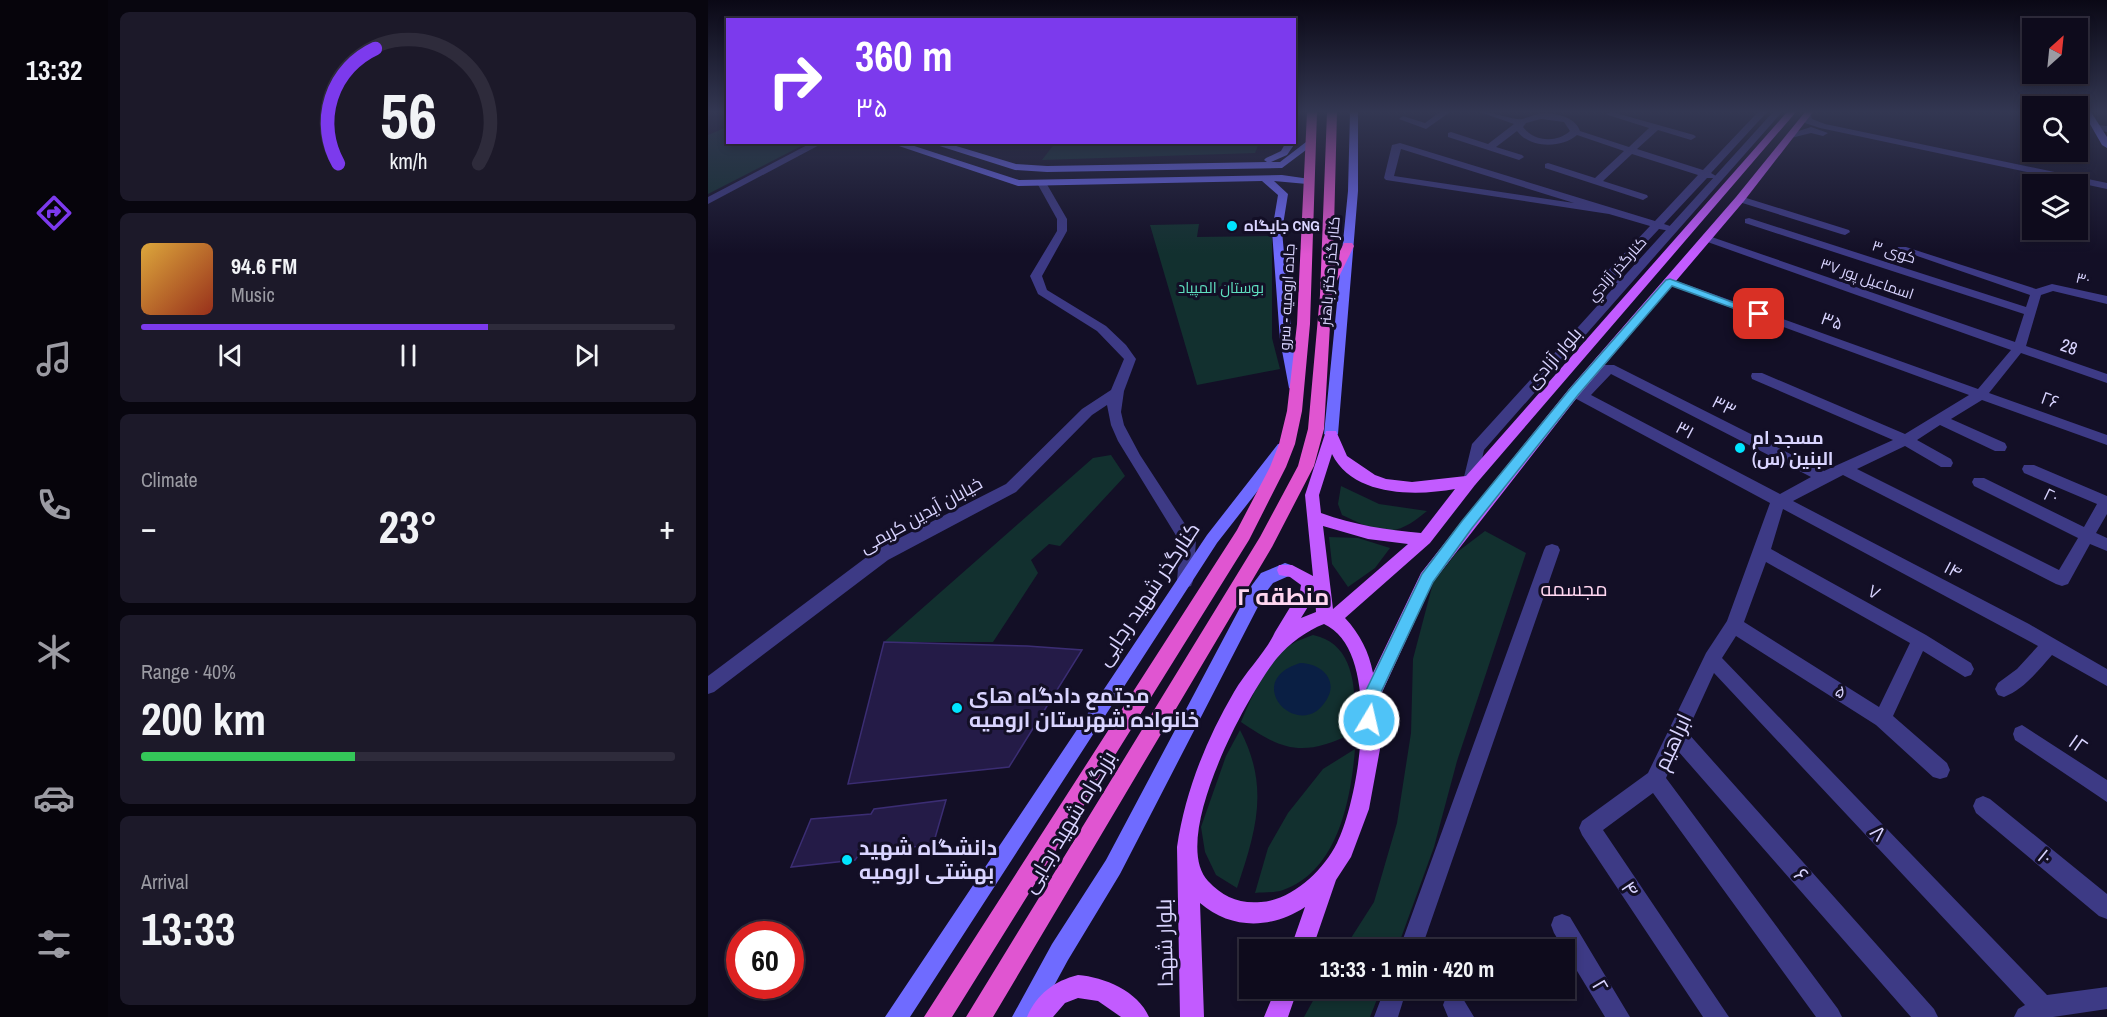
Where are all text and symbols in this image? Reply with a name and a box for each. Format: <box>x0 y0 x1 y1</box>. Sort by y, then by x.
north arrow <box>2022 18 2088 84</box>
map controls <box>2022 18 2088 240</box>
text: 360 m <box>855 28 953 84</box>
icon: right <box>756 42 834 120</box>
text: 13:32 <box>26 52 82 88</box>
text: 56 <box>380 73 436 157</box>
text: ۳۵ <box>855 89 888 125</box>
button: search <box>2022 96 2088 162</box>
text: km/h <box>389 147 427 176</box>
button: layers <box>2022 174 2088 240</box>
icon: directions <box>33 192 75 234</box>
place label: جایگاه CNG <box>1244 215 1320 236</box>
street label: کنار گذر دکتر باهنر <box>1314 216 1345 327</box>
marker: جایگاه CNG <box>1225 219 1239 233</box>
street label: کنارگذر آزادي <box>1582 232 1653 307</box>
street label: کوی ۳ <box>1869 235 1919 268</box>
street label: جاده ارومیه - سرو <box>1273 243 1300 351</box>
text: 94.6 FM <box>231 251 297 281</box>
street label: اسماعیل پور ۳۷ <box>1818 253 1917 304</box>
street label: ۳۰ <box>2074 267 2092 290</box>
park label: بوستان المپیاد <box>1178 277 1264 298</box>
text: Music <box>231 281 275 308</box>
pin <box>1733 288 1784 339</box>
icon: arrive <box>1742 297 1775 330</box>
street label: ۳۵ <box>1818 305 1847 336</box>
street label: بلوار آزادی <box>1520 322 1587 394</box>
street label: 28 <box>2057 332 2081 361</box>
icon: music <box>33 338 75 380</box>
icon: previous <box>214 339 247 372</box>
icon: pause <box>392 339 425 372</box>
icon: next <box>570 339 603 372</box>
street label: ۲۶ <box>2037 385 2063 414</box>
street label: ۳۳ <box>1708 389 1741 422</box>
street label: ۳۱ <box>1672 414 1699 445</box>
place label: مسجد ام البنین (س) <box>1752 425 1834 471</box>
marker: مسجد ام البنین (س) <box>1733 441 1747 455</box>
text: Climate <box>141 466 198 493</box>
street label: خیابان آیدین کریمی <box>855 470 987 559</box>
street label: ۲۰ <box>2039 481 2063 510</box>
icon: phone <box>33 484 75 526</box>
text: 23° <box>378 496 438 557</box>
text: − <box>141 505 157 549</box>
text: + <box>659 505 675 549</box>
street label: کنارگذر شهید رجایی <box>1089 516 1207 671</box>
street label: ۱۴ <box>1940 554 1967 585</box>
district label: مجسمه <box>1540 575 1608 602</box>
street label: ۷ <box>1863 578 1885 605</box>
district label: منطقه ۲ <box>1237 580 1329 612</box>
icon: climate <box>33 631 75 673</box>
text: Range · 40% <box>141 658 236 685</box>
street label: ۵ <box>1830 678 1852 705</box>
place label: مجتمع دادگاه های خانواده شهرستان ارومیه <box>969 681 1199 734</box>
text: 200 km <box>141 688 266 749</box>
position arrow <box>1337 688 1401 752</box>
marker: مجتمع دادگاه های خانواده شهرستان ارومیه <box>950 701 964 715</box>
street label: ابراهیم <box>1647 708 1698 775</box>
street label: ۱۲ <box>2063 727 2094 761</box>
street label: بزرگراه شهید رجایی <box>1015 745 1123 898</box>
icon: car <box>33 777 75 819</box>
street label: ۸ <box>1863 818 1893 847</box>
place label: دانشگاه شهید بهشتی ارومیه <box>859 833 997 886</box>
street label: ۱۰ <box>2032 842 2059 872</box>
marker: دانشگاه شهید بهشتی ارومیه <box>840 853 854 867</box>
street label: ۶ <box>1787 861 1816 888</box>
text: Arrival <box>141 868 188 895</box>
street label: ۴ <box>1614 875 1646 903</box>
text: 13:33 <box>141 898 235 959</box>
street label: بلوار شهدا <box>1149 899 1180 987</box>
speed limit sign: 60 <box>726 921 804 999</box>
icon: filters <box>33 923 75 965</box>
text: 13:33 · 1 min · 420 m <box>1320 954 1494 984</box>
street label: ۲ <box>1585 974 1616 998</box>

